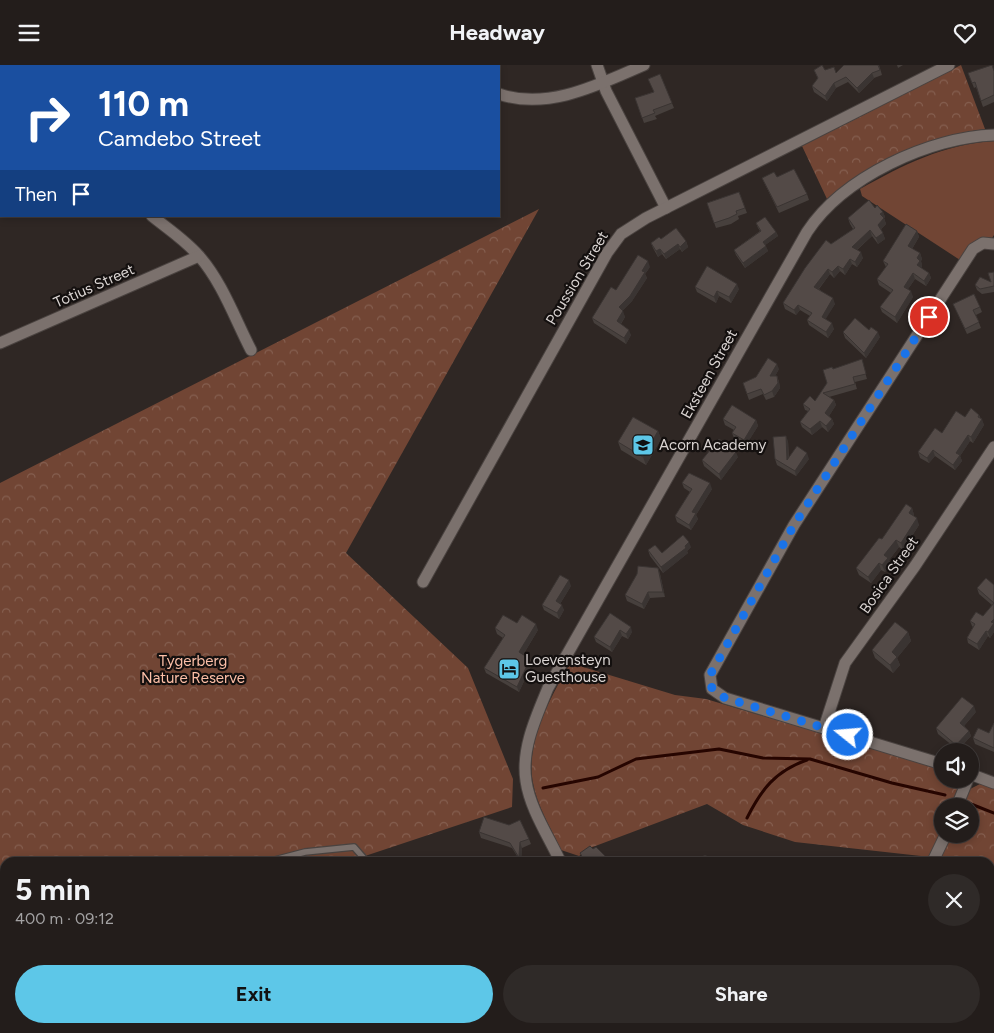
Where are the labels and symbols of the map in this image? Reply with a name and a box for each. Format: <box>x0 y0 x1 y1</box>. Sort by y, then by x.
street label: Poussion Street <box>542 228 612 328</box>
street label: Totius Street <box>51 260 137 312</box>
pin <box>908 296 950 338</box>
street label: Eksteen Street <box>677 326 741 422</box>
school or university icon: Acorn Academy <box>631 433 655 457</box>
place label: Acorn Academy <box>659 436 766 454</box>
street label: Bosica Street <box>856 533 922 617</box>
place label: Loevensteyn Guesthouse <box>525 651 611 686</box>
park label: Tygerberg Nature Reserve <box>141 652 245 687</box>
hotel icon: Loevensteyn Guesthouse <box>497 657 521 681</box>
position arrow <box>821 708 873 760</box>

